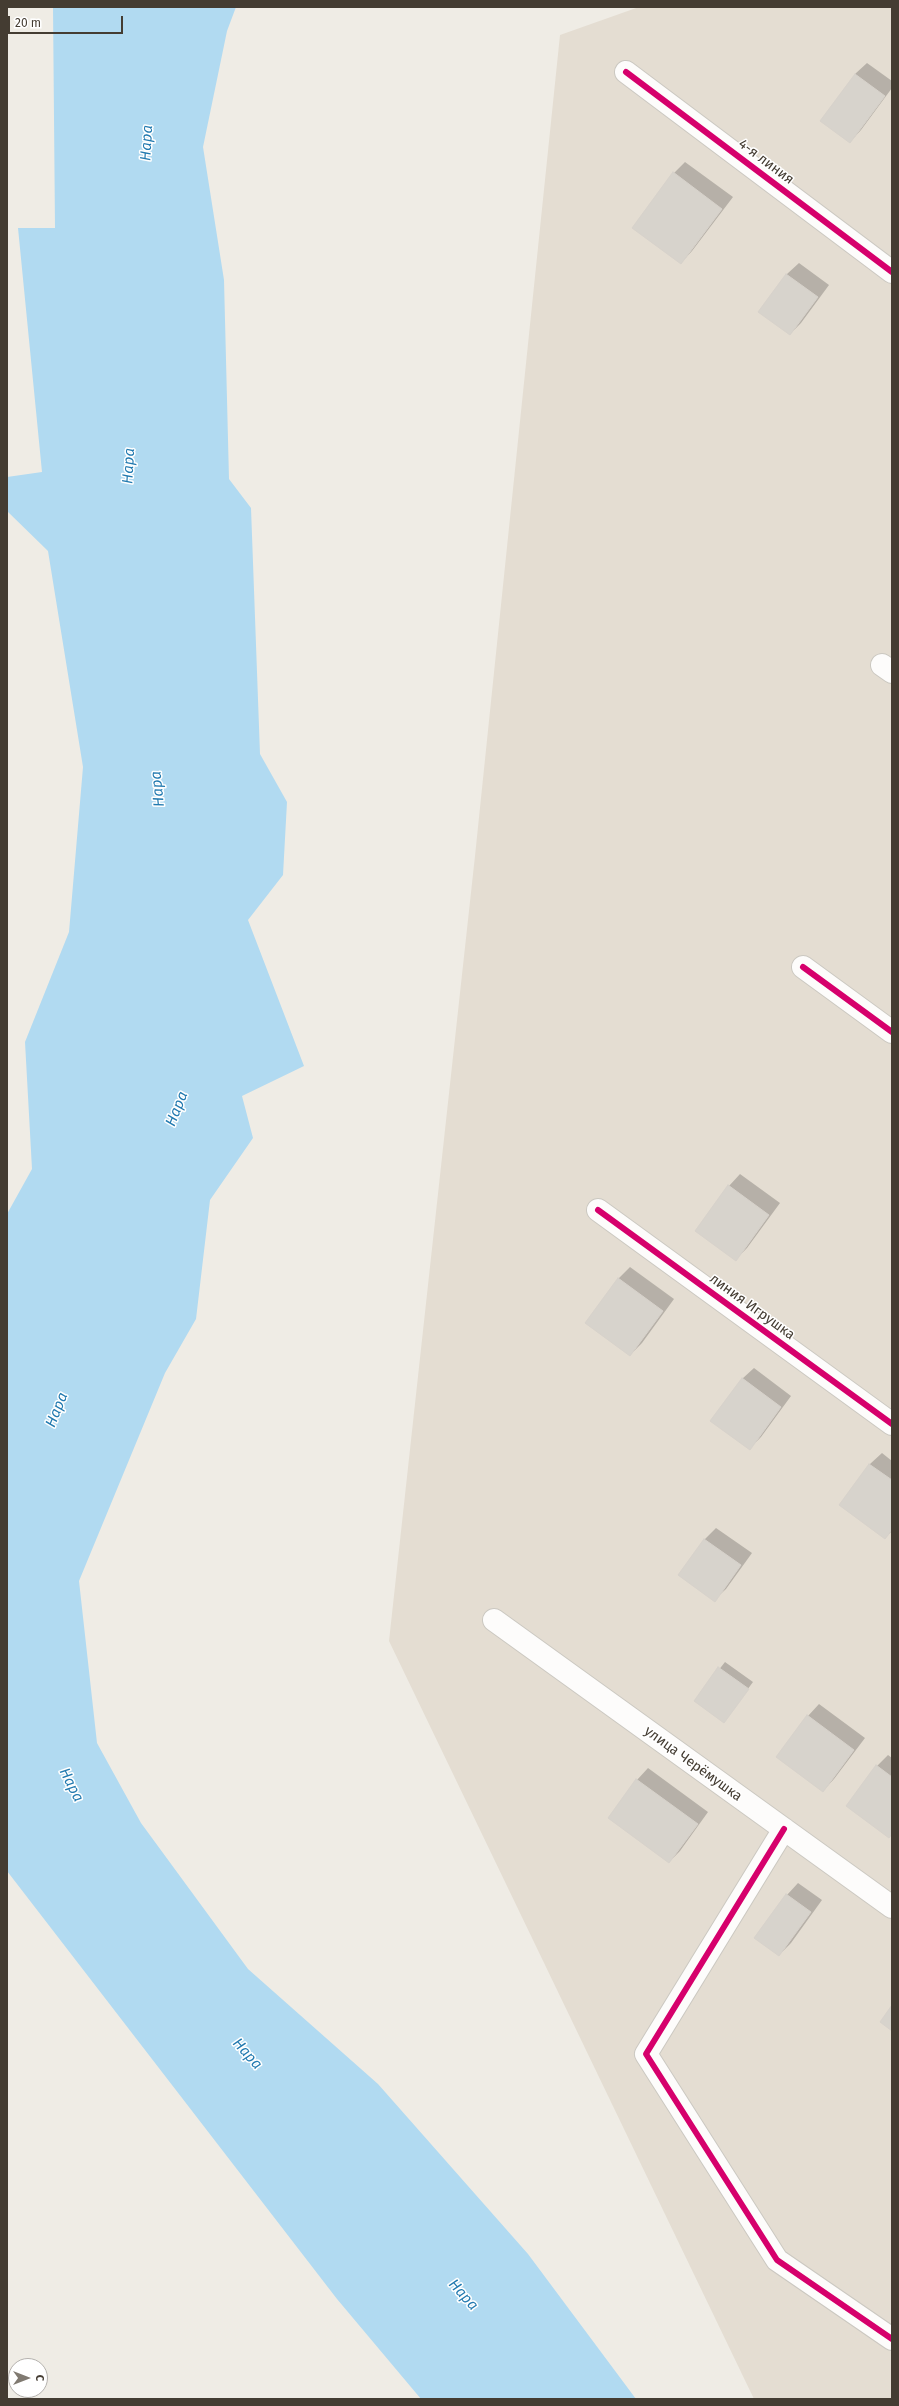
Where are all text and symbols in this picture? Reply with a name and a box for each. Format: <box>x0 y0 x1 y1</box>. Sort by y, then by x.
scale bar <box>10 8 125 34</box>
text: 20 m <box>15 16 41 30</box>
water label: Нара <box>137 125 157 161</box>
street label: 4-я линия <box>735 136 797 188</box>
water label: Нара <box>119 448 139 484</box>
water label: Нара <box>147 770 169 808</box>
water label: Нара <box>162 1089 192 1129</box>
street label: линия Игрушка <box>706 1270 798 1344</box>
water label: Нара <box>42 1390 72 1430</box>
street label: улица Черёмушка <box>641 1723 745 1805</box>
water label: Нара <box>55 1765 87 1805</box>
water label: Нара <box>228 2035 266 2073</box>
water label: Нара <box>444 2276 482 2314</box>
north arrow <box>8 2358 48 2398</box>
text: С <box>33 2375 46 2381</box>

